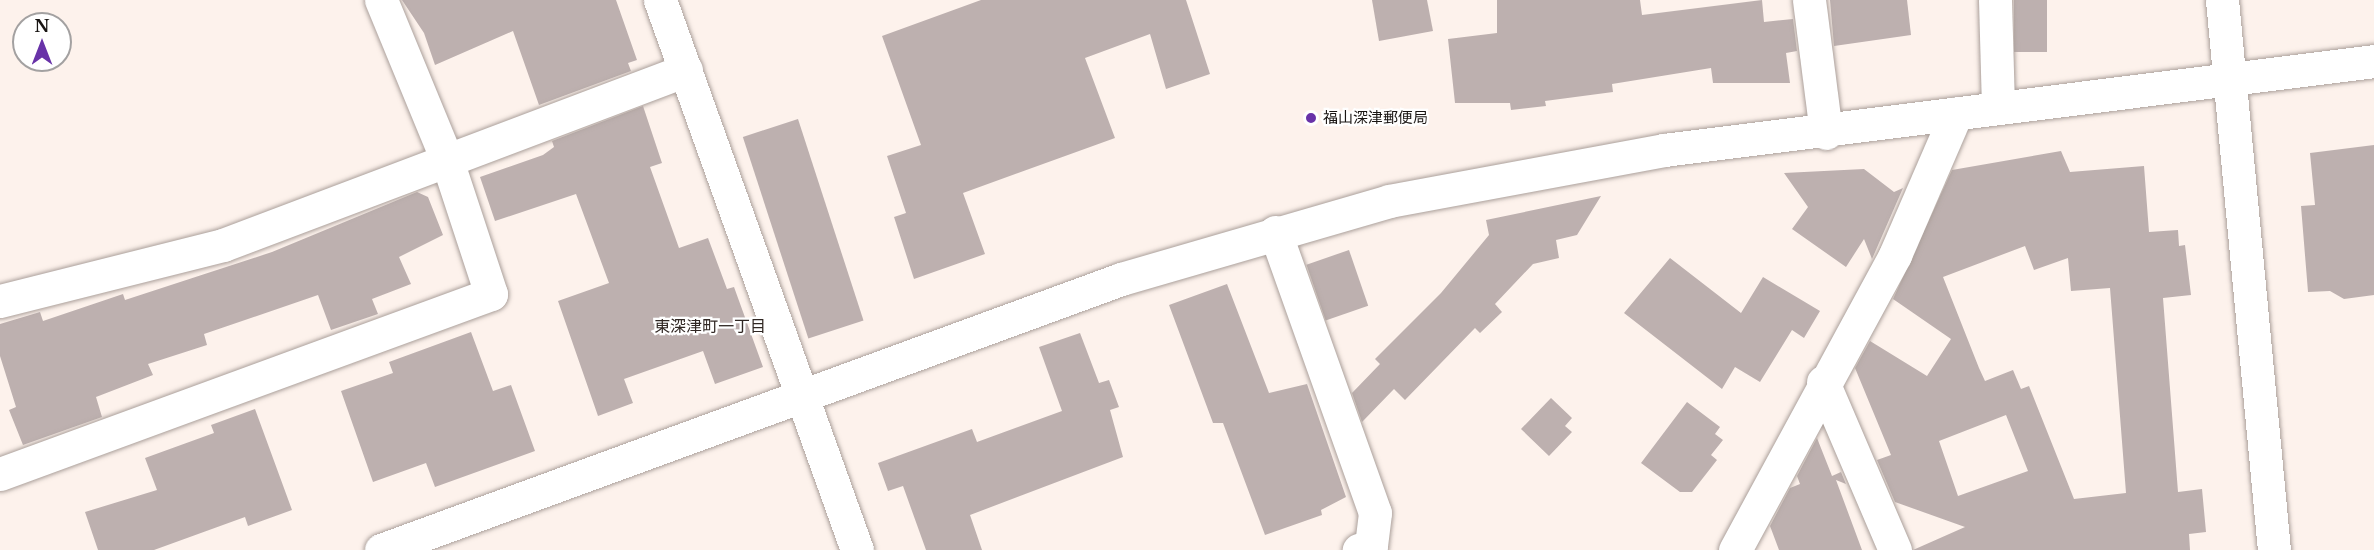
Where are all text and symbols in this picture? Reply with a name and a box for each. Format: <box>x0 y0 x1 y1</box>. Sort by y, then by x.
north arrow <box>12 12 72 72</box>
text: N <box>34 16 50 36</box>
place label: 福山深津郵便局 <box>1323 109 1428 127</box>
marker: 福山深津郵便局 <box>1304 111 1318 125</box>
district label: 東深津町一丁目 <box>654 316 766 336</box>

